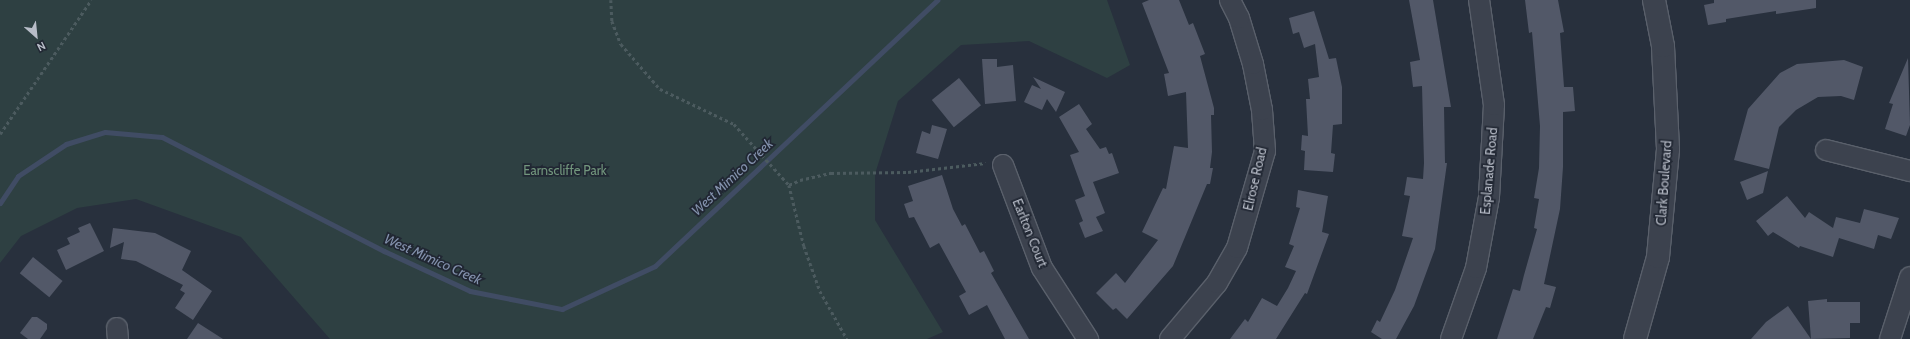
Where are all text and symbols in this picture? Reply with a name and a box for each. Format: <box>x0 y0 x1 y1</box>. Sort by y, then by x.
north arrow <box>16 16 56 56</box>
text: N <box>35 39 48 55</box>
street label: Esplanade Road <box>1477 127 1501 215</box>
water label: West Mimico Creek <box>688 135 776 219</box>
street label: Clark Boulevard <box>1653 140 1675 226</box>
street label: Elrose Road <box>1240 146 1270 212</box>
park label: Earnscliffe Park <box>523 162 607 178</box>
street label: Earlton Court <box>1009 196 1051 270</box>
water label: West Mimico Creek <box>382 230 484 288</box>

